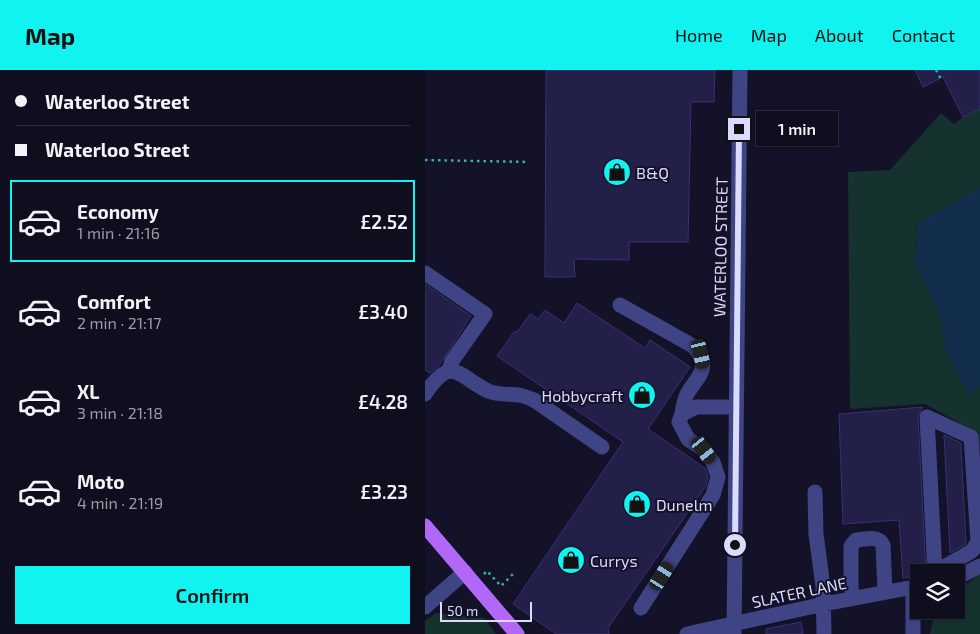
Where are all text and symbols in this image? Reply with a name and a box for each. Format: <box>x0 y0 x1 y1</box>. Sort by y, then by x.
text: Map <box>25 21 75 50</box>
text: Home <box>675 24 723 46</box>
text: Map <box>751 24 787 46</box>
text: About <box>815 24 864 46</box>
text: Contact <box>892 24 955 46</box>
text: Waterloo Street <box>45 90 190 113</box>
callout: 1 min <box>757 112 839 146</box>
route end <box>728 118 750 140</box>
text: 1 min <box>778 119 816 138</box>
text: Waterloo Street <box>45 138 190 161</box>
shop icon: B&Q <box>602 157 632 187</box>
place label: B&Q <box>636 163 669 183</box>
street label: WATERLOO STREET <box>709 177 731 317</box>
icon: car <box>17 199 62 244</box>
text: Economy <box>77 200 159 223</box>
text: £2.52 <box>360 210 408 233</box>
text: 1 min · 21:16 <box>77 223 160 242</box>
icon: car <box>17 289 62 334</box>
text: Comfort <box>77 290 151 313</box>
text: £3.40 <box>358 300 408 323</box>
text: 2 min · 21:17 <box>77 313 161 332</box>
car <box>690 338 711 370</box>
icon: car <box>17 379 62 424</box>
text: XL <box>77 380 99 403</box>
shop icon: Hobbycraft <box>627 380 657 410</box>
place label: Hobbycraft <box>541 386 623 405</box>
text: £4.28 <box>358 390 408 413</box>
text: 3 min · 21:18 <box>77 403 163 422</box>
car <box>688 434 719 466</box>
icon: car <box>17 469 62 514</box>
text: Moto <box>77 470 125 493</box>
text: £3.23 <box>360 480 408 503</box>
shop icon: Dunelm <box>622 489 652 519</box>
text: 4 min · 21:19 <box>77 493 163 512</box>
place label: Dunelm <box>656 495 712 514</box>
route start <box>724 534 746 556</box>
shop icon: Currys <box>556 545 586 575</box>
place label: Currys <box>590 551 638 570</box>
car <box>647 559 676 593</box>
map controls <box>910 564 965 619</box>
button: layers <box>910 564 965 619</box>
button: Confirm <box>15 566 410 624</box>
street label: SLATER LANE <box>750 573 848 611</box>
scale bar <box>440 599 533 622</box>
text: 50 m <box>447 602 478 619</box>

